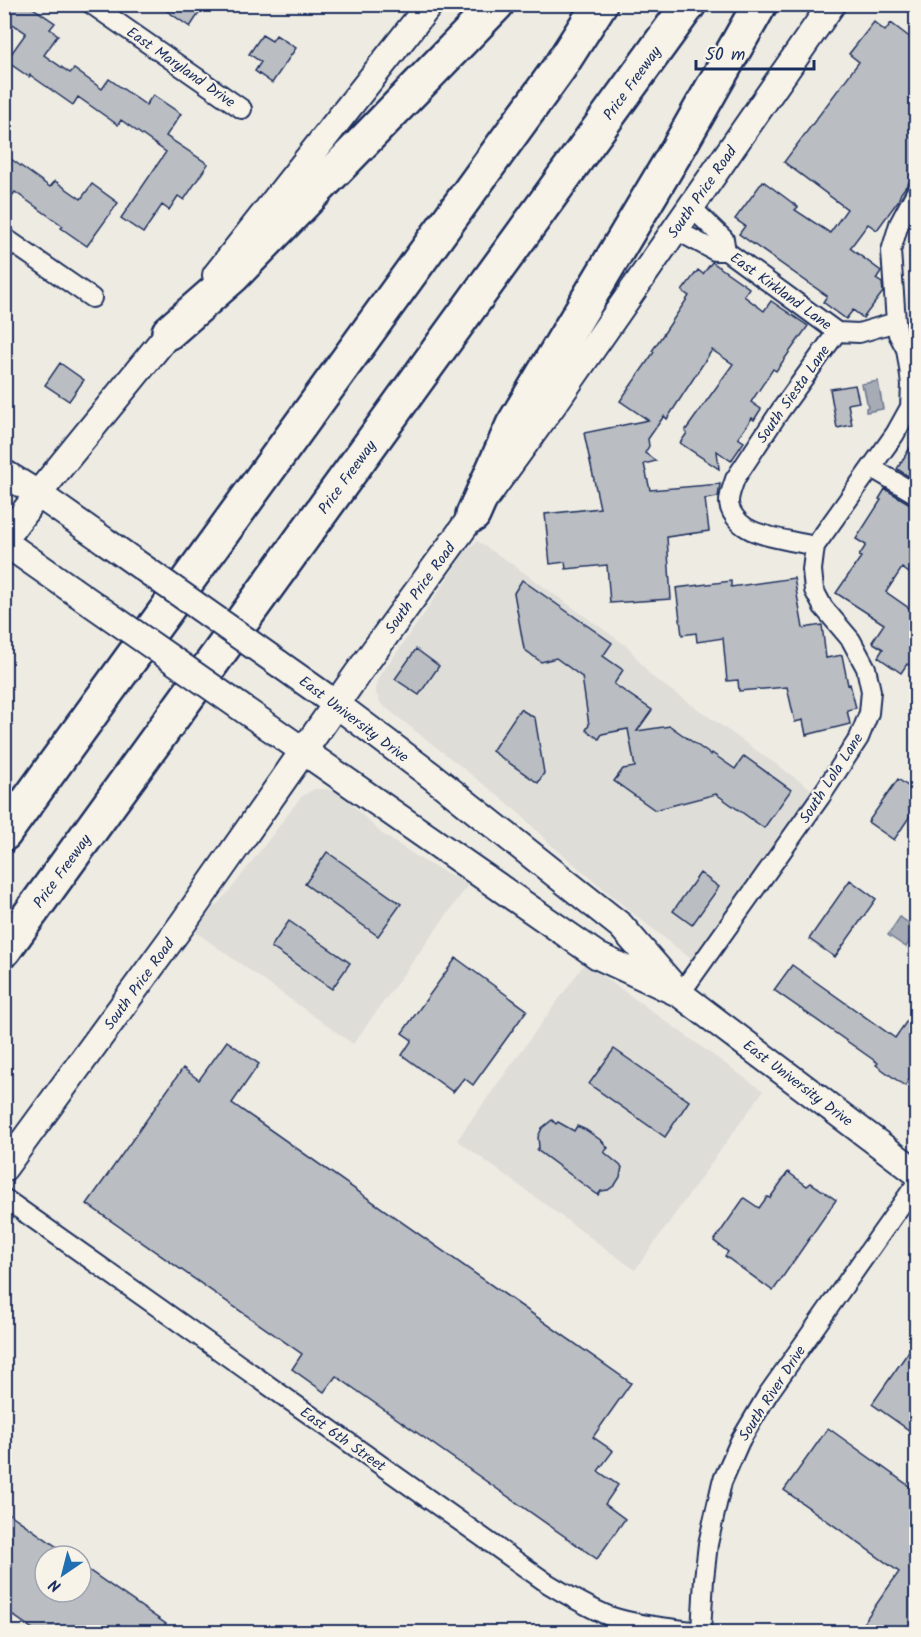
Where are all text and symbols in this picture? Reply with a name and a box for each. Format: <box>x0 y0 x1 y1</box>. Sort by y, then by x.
street label: East Maryland Drive <box>121 21 240 115</box>
scale bar <box>696 33 814 71</box>
street label: Price Freeway <box>598 41 669 126</box>
text: 50 m <box>705 41 745 70</box>
street label: South Price Road <box>662 141 744 244</box>
street label: East Kirkland Lane <box>725 247 836 337</box>
street label: South Siesta Lane <box>751 340 837 449</box>
street label: Price Freeway <box>313 435 384 520</box>
street label: South Price Road <box>379 537 463 639</box>
street label: East University Drive <box>293 670 414 769</box>
street label: South Lola Lane <box>794 728 870 828</box>
street label: Price Freeway <box>28 829 99 914</box>
street label: South Price Road <box>98 933 182 1035</box>
street label: East University Drive <box>737 1034 858 1133</box>
street label: South River Drive <box>733 1341 813 1446</box>
street label: East 6th Street <box>294 1401 391 1479</box>
north arrow <box>33 1544 93 1604</box>
text: N <box>44 1572 67 1598</box>

